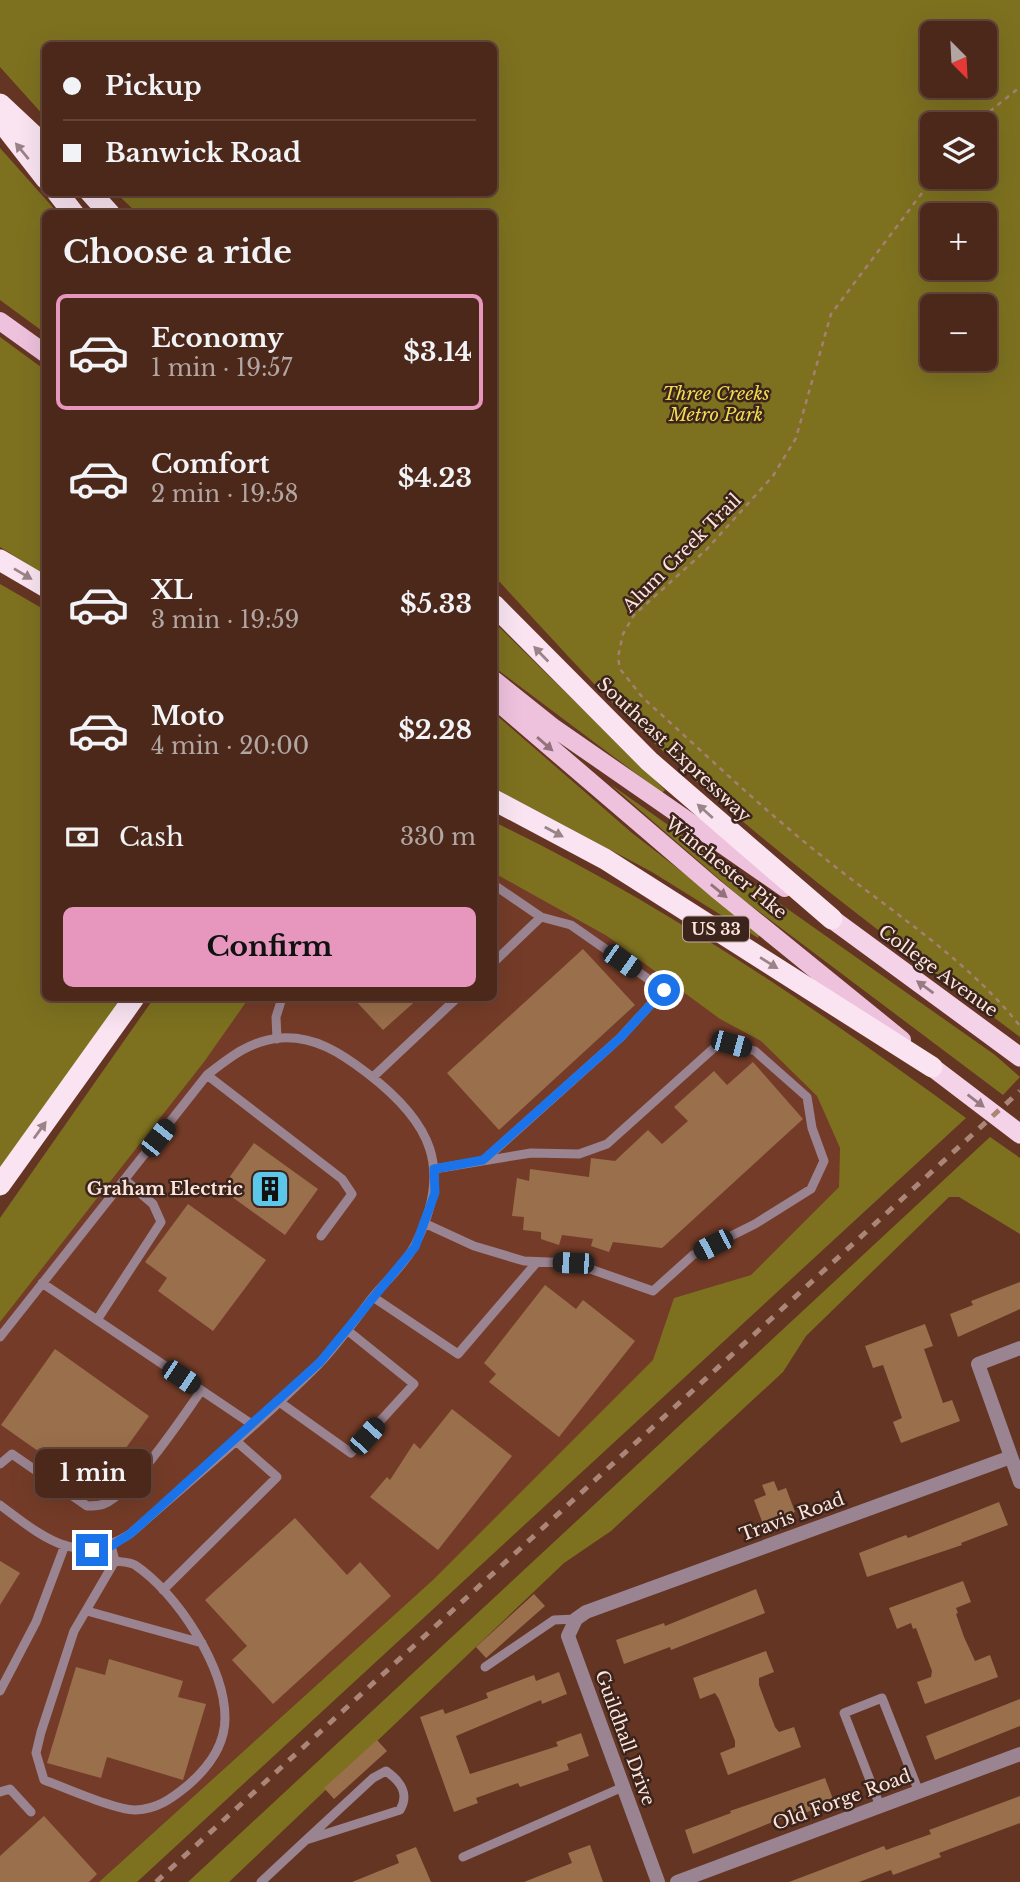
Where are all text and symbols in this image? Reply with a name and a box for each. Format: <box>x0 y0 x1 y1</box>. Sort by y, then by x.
north arrow <box>920 21 998 98</box>
map controls <box>920 21 997 371</box>
text: Pickup <box>105 70 202 102</box>
button: layers <box>920 112 997 189</box>
text: Banwick Road <box>105 137 301 169</box>
one-way arrow <box>14 142 29 160</box>
button: + <box>920 203 997 280</box>
text: Choose a ride <box>63 232 292 272</box>
button: − <box>920 294 997 371</box>
icon: car <box>67 321 130 384</box>
text: Economy <box>151 322 284 354</box>
text: $3.14 <box>403 336 472 368</box>
text: 1 min · 19:57 <box>151 354 292 382</box>
park label: Three Creeks Metro Park <box>662 383 770 426</box>
icon: car <box>67 447 130 510</box>
text: Comfort <box>151 448 269 480</box>
text: $4.23 <box>398 462 472 494</box>
text: 2 min · 19:58 <box>151 480 299 508</box>
street label: Alum Creek Trail <box>617 489 746 618</box>
one-way arrow <box>13 567 32 580</box>
icon: car <box>67 573 130 636</box>
text: XL <box>151 574 193 606</box>
text: $5.33 <box>400 588 472 620</box>
text: 3 min · 19:59 <box>151 606 299 634</box>
one-way arrow <box>533 646 549 663</box>
street label: Southeast Expressway <box>592 673 756 827</box>
icon: car <box>67 699 130 762</box>
text: Moto <box>151 700 224 732</box>
text: $2.28 <box>398 714 472 746</box>
text: 4 min · 20:00 <box>151 732 309 760</box>
one-way arrow <box>537 736 554 751</box>
one-way arrow <box>696 803 714 819</box>
street label: Winchester Pike <box>660 812 791 924</box>
icon: cash <box>63 818 101 856</box>
text: Cash <box>119 821 184 853</box>
text: 330 m <box>400 823 476 851</box>
one-way arrow <box>544 827 564 838</box>
one-way arrow <box>710 883 727 898</box>
button: Confirm <box>63 907 476 987</box>
road number: US 33 <box>683 917 749 942</box>
street label: College Avenue <box>874 920 1002 1022</box>
car <box>599 940 646 982</box>
one-way arrow <box>759 957 779 970</box>
route start <box>648 974 680 1006</box>
one-way arrow <box>917 980 935 995</box>
car <box>708 1028 755 1060</box>
one-way arrow <box>967 1094 985 1108</box>
car <box>137 1115 180 1161</box>
one-way arrow <box>33 1121 47 1139</box>
building icon: Graham Electric <box>249 1168 291 1210</box>
place label: Graham Electric <box>87 1178 243 1200</box>
car <box>690 1226 737 1264</box>
car <box>552 1252 595 1274</box>
car <box>158 1357 205 1397</box>
car <box>346 1413 389 1459</box>
callout: 1 min <box>34 1448 150 1498</box>
text: 1 min <box>60 1459 126 1487</box>
street label: Travis Road <box>737 1488 847 1546</box>
route end <box>76 1534 108 1566</box>
street label: Guildhall Drive <box>590 1667 660 1809</box>
street label: Old Forge Road <box>770 1765 914 1835</box>

